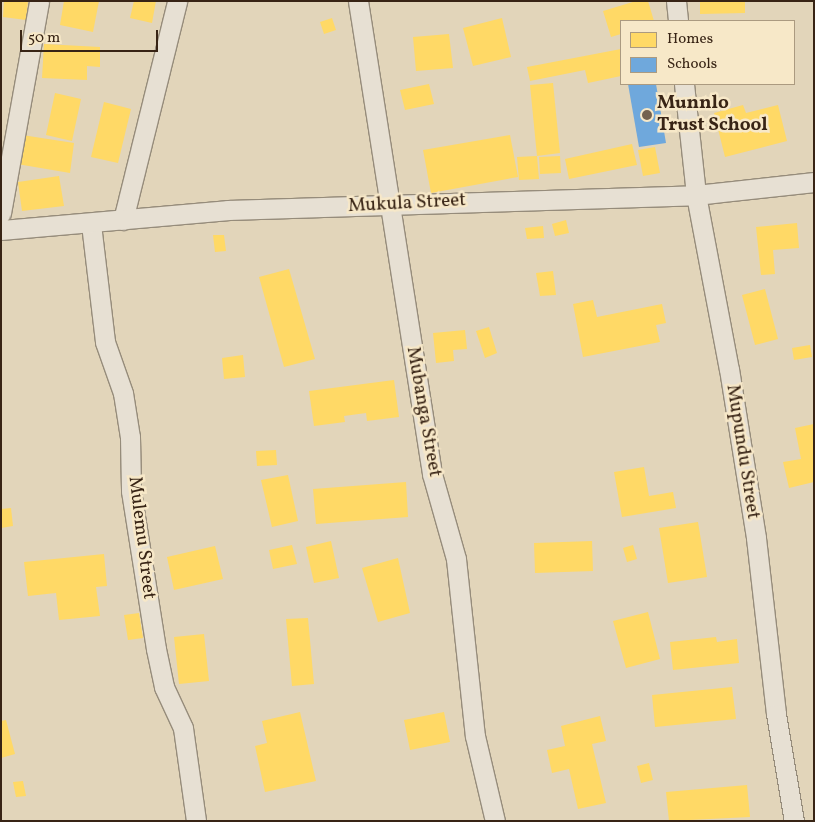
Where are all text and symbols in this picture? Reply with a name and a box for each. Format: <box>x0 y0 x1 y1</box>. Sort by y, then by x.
scale bar <box>22 20 160 52</box>
legend <box>620 20 795 85</box>
text: 50 m <box>28 28 60 49</box>
text: Homes <box>667 29 713 50</box>
text: Schools <box>667 54 717 75</box>
place label: Munnlo Trust School <box>657 93 768 137</box>
marker: Munnlo Trust School <box>641 109 653 121</box>
street label: Mukula Street <box>348 190 466 218</box>
street label: Mubanga Street <box>400 345 446 479</box>
street label: Mupundu Street <box>720 383 764 521</box>
street label: Mulemu Street <box>122 475 160 601</box>

